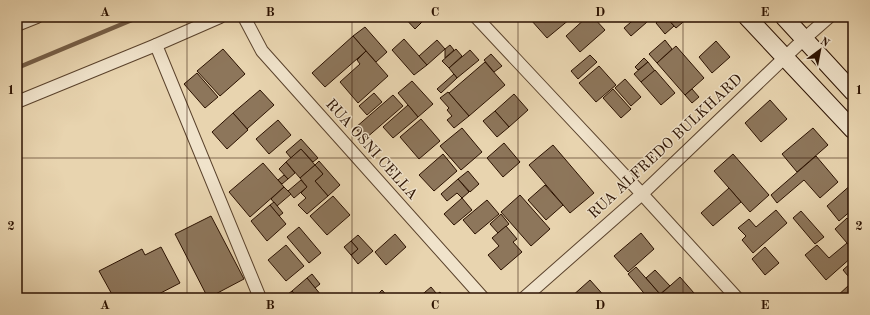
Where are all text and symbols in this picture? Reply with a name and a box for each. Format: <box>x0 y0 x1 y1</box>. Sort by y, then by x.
text: A <box>100 6 110 19</box>
text: B <box>265 6 275 19</box>
text: C <box>431 6 439 19</box>
text: D <box>595 6 605 19</box>
text: E <box>761 6 770 19</box>
north arrow <box>800 30 840 70</box>
text: N <box>818 36 831 50</box>
street label: RUA ALFREDO BULKHARD <box>586 72 746 222</box>
text: 1 <box>7 84 15 97</box>
text: 1 <box>855 84 863 97</box>
street label: RUA OSNI CELLA <box>322 97 420 204</box>
text: 2 <box>7 220 15 233</box>
text: 2 <box>855 220 863 233</box>
text: A <box>100 299 110 312</box>
text: B <box>265 299 275 312</box>
text: C <box>431 299 439 312</box>
text: D <box>595 299 605 312</box>
text: E <box>761 299 770 312</box>

